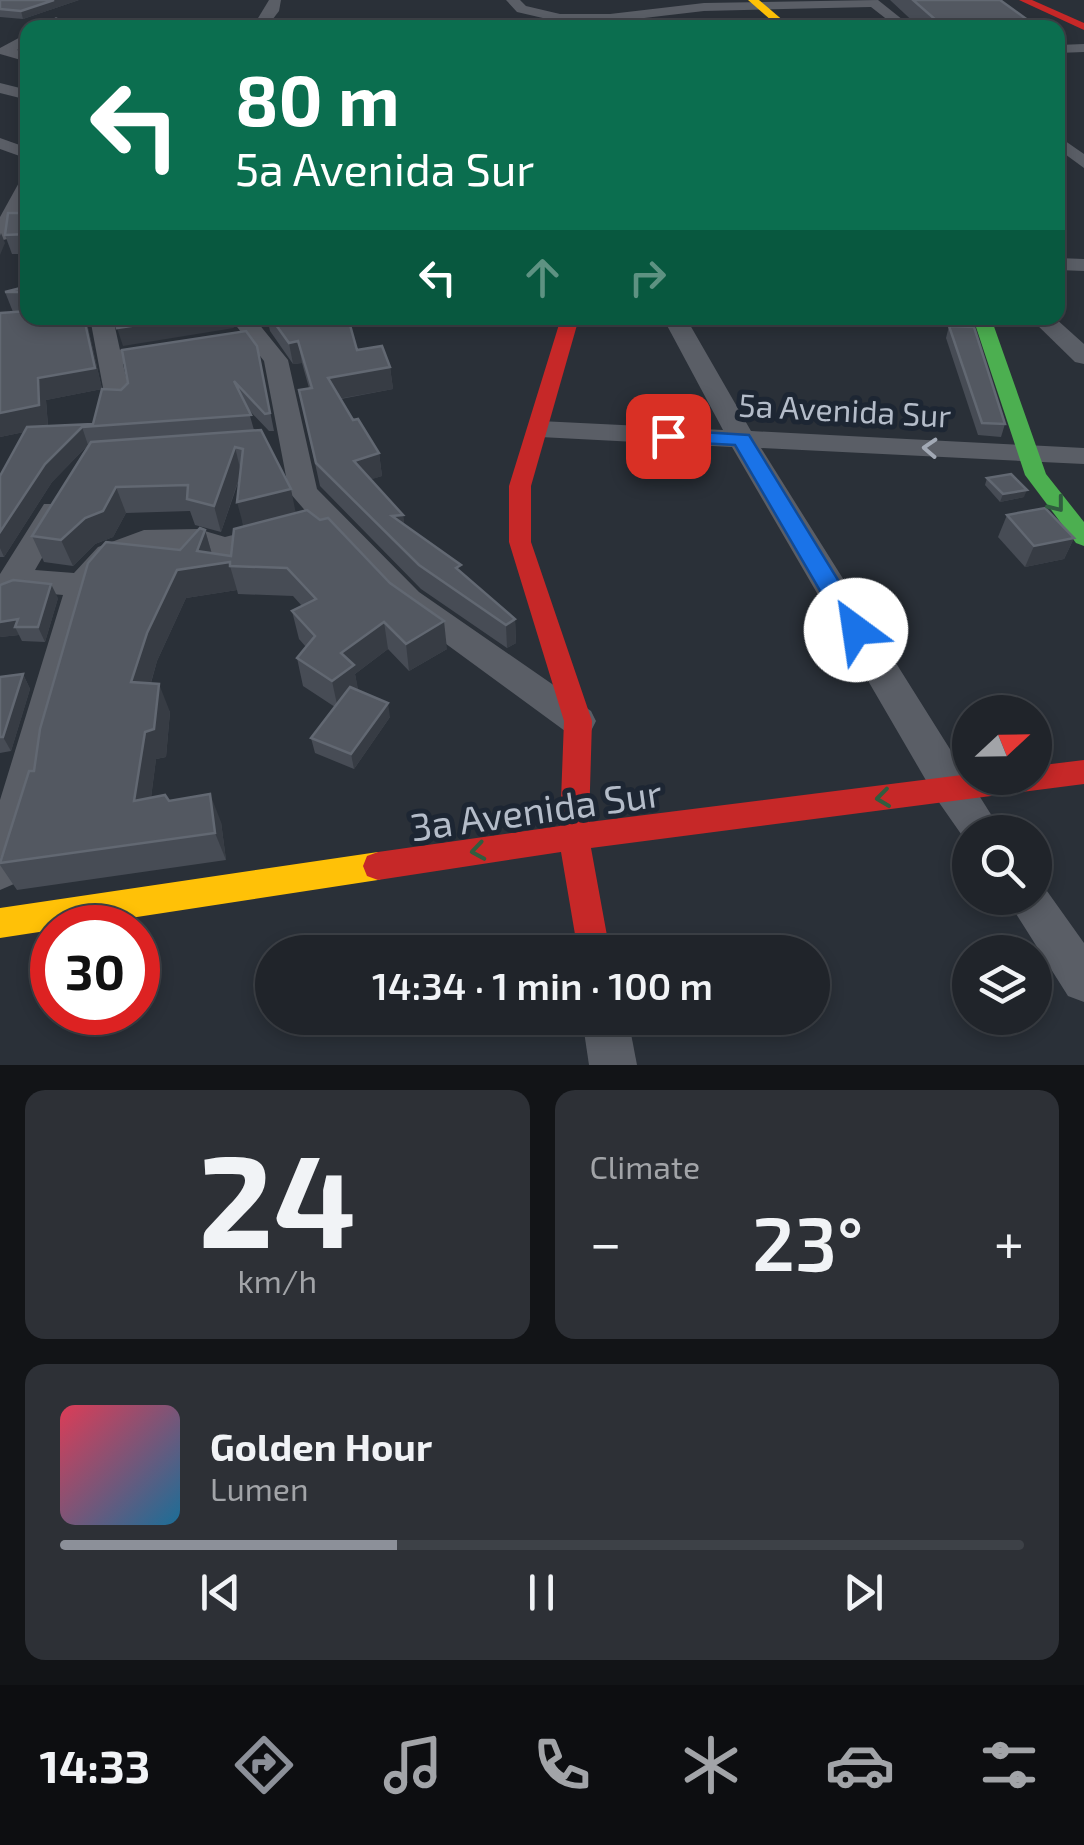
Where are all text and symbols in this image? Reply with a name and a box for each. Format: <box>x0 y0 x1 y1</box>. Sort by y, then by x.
text: 80 m <box>235 56 400 140</box>
icon: left <box>70 60 200 190</box>
text: 5a Avenida Sur <box>235 141 534 195</box>
icon: left <box>410 250 465 305</box>
icon: ahead <box>515 250 570 305</box>
icon: right <box>620 250 675 305</box>
street label: 5a Avenida Sur <box>738 384 952 434</box>
pin <box>626 394 711 479</box>
icon: arrive <box>641 409 696 464</box>
one-way arrow <box>922 438 938 459</box>
one-way arrow <box>1045 493 1062 511</box>
position arrow <box>804 578 908 682</box>
north arrow <box>952 695 1052 795</box>
map controls <box>952 695 1052 1035</box>
street label: 3a Avenida Sur <box>407 769 665 849</box>
one-way arrow <box>875 787 891 808</box>
button: search <box>952 815 1052 915</box>
one-way arrow <box>469 840 486 861</box>
speed limit sign: 30 <box>30 905 160 1035</box>
button: layers <box>952 935 1052 1035</box>
text: 14:34 · 1 min · 100 m <box>372 962 713 1008</box>
text: 24 <box>198 1118 356 1274</box>
text: Climate <box>590 1147 700 1185</box>
text: 23° <box>752 1196 863 1286</box>
text: − <box>590 1208 622 1274</box>
text: + <box>994 1208 1024 1274</box>
text: km/h <box>238 1261 317 1299</box>
text: Golden Hour <box>210 1423 432 1469</box>
text: Lumen <box>210 1469 309 1507</box>
icon: previous <box>193 1565 248 1620</box>
icon: pause <box>514 1565 569 1620</box>
icon: next <box>836 1565 891 1620</box>
icon: directions <box>229 1730 299 1800</box>
icon: music <box>378 1730 448 1800</box>
icon: phone <box>527 1730 597 1800</box>
icon: climate <box>676 1730 746 1800</box>
icon: car <box>825 1730 895 1800</box>
icon: filters <box>974 1730 1044 1800</box>
text: 14:33 <box>40 1738 150 1792</box>

